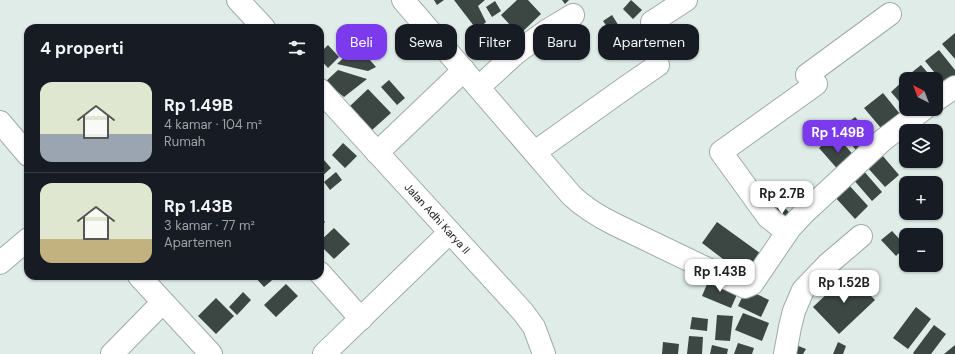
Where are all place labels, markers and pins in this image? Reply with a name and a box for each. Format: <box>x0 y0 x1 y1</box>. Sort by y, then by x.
pin: Rp 1.49B <box>797 120 879 154</box>
pin: Rp 2.7B <box>745 181 819 215</box>
pin: Rp 1.43B <box>679 259 761 293</box>
pin: Rp 1.52B <box>803 270 885 304</box>

